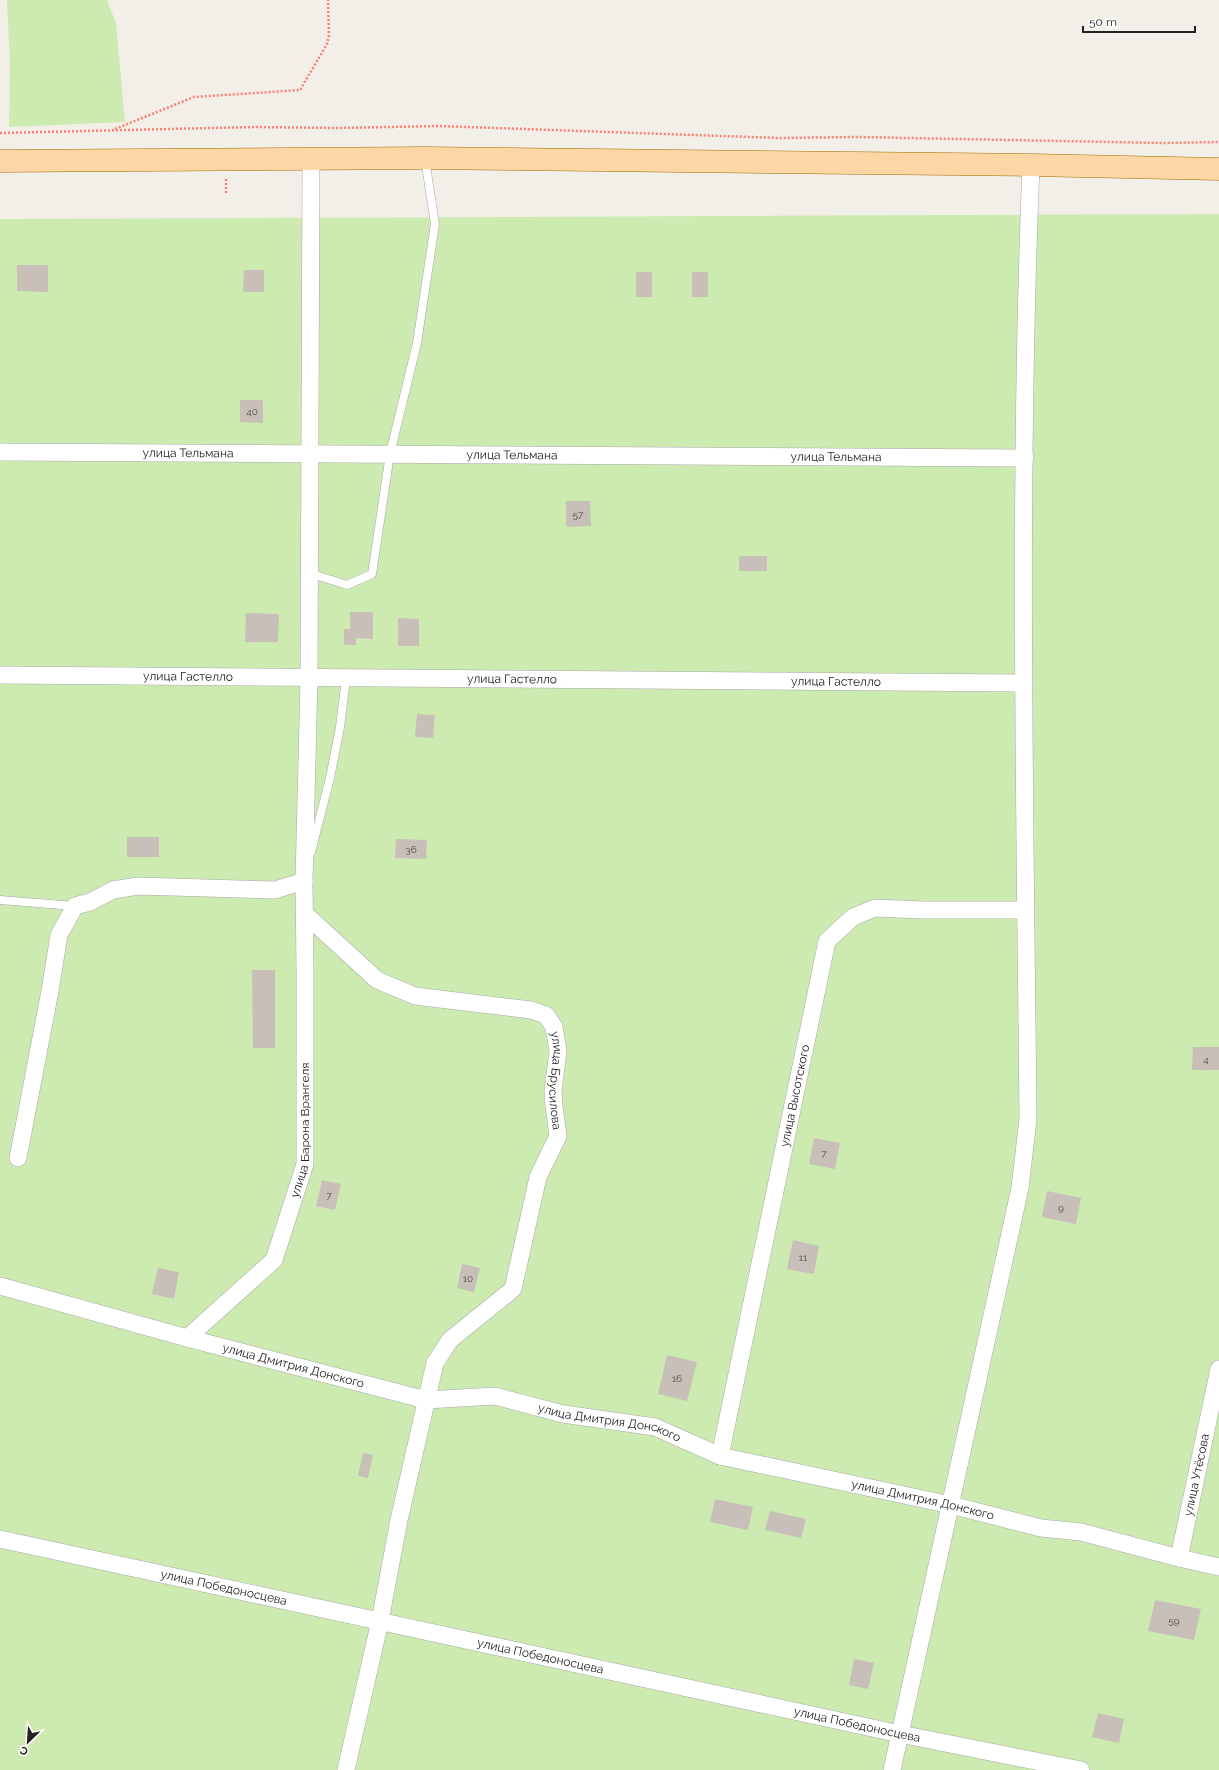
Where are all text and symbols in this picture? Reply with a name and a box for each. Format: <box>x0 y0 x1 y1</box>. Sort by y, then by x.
scale bar <box>1083 8 1195 34</box>
text: 50 m <box>1089 15 1117 29</box>
house number: 40 <box>246 406 258 417</box>
street label: улица Тельмана <box>142 446 234 460</box>
street label: улица Тельмана <box>466 448 558 462</box>
street label: улица Тельмана <box>790 450 881 464</box>
house number: 57 <box>573 509 584 520</box>
street label: улица Гастелло <box>143 669 233 684</box>
street label: улица Гастелло <box>467 672 557 686</box>
street label: улица Гастелло <box>791 674 881 689</box>
house number: 36 <box>405 844 417 855</box>
street label: улица Брусилова <box>546 1030 565 1131</box>
street label: улица Высотского <box>777 1043 812 1148</box>
house number: 4 <box>1203 1054 1209 1065</box>
street label: улица Барона Врангеля <box>288 1062 312 1199</box>
house number: 7 <box>821 1148 827 1159</box>
house number: 7 <box>326 1190 332 1201</box>
house number: 9 <box>1058 1202 1064 1213</box>
house number: 11 <box>799 1252 808 1263</box>
house number: 10 <box>463 1273 473 1284</box>
street label: улица Дмитрия Донского <box>221 1340 366 1391</box>
house number: 16 <box>672 1373 682 1384</box>
street label: улица Дмитрия Донского <box>537 1401 683 1445</box>
street label: улица Утёсова <box>1181 1432 1212 1517</box>
street label: улица Дмитрия Донского <box>850 1477 996 1523</box>
street label: улица Победоносцева <box>159 1567 288 1608</box>
house number: 59 <box>1168 1615 1180 1626</box>
street label: улица Победоносцева <box>476 1636 605 1677</box>
street label: улица Победоносцева <box>793 1704 922 1745</box>
north arrow <box>8 1722 48 1762</box>
text: С <box>17 1743 30 1758</box>

